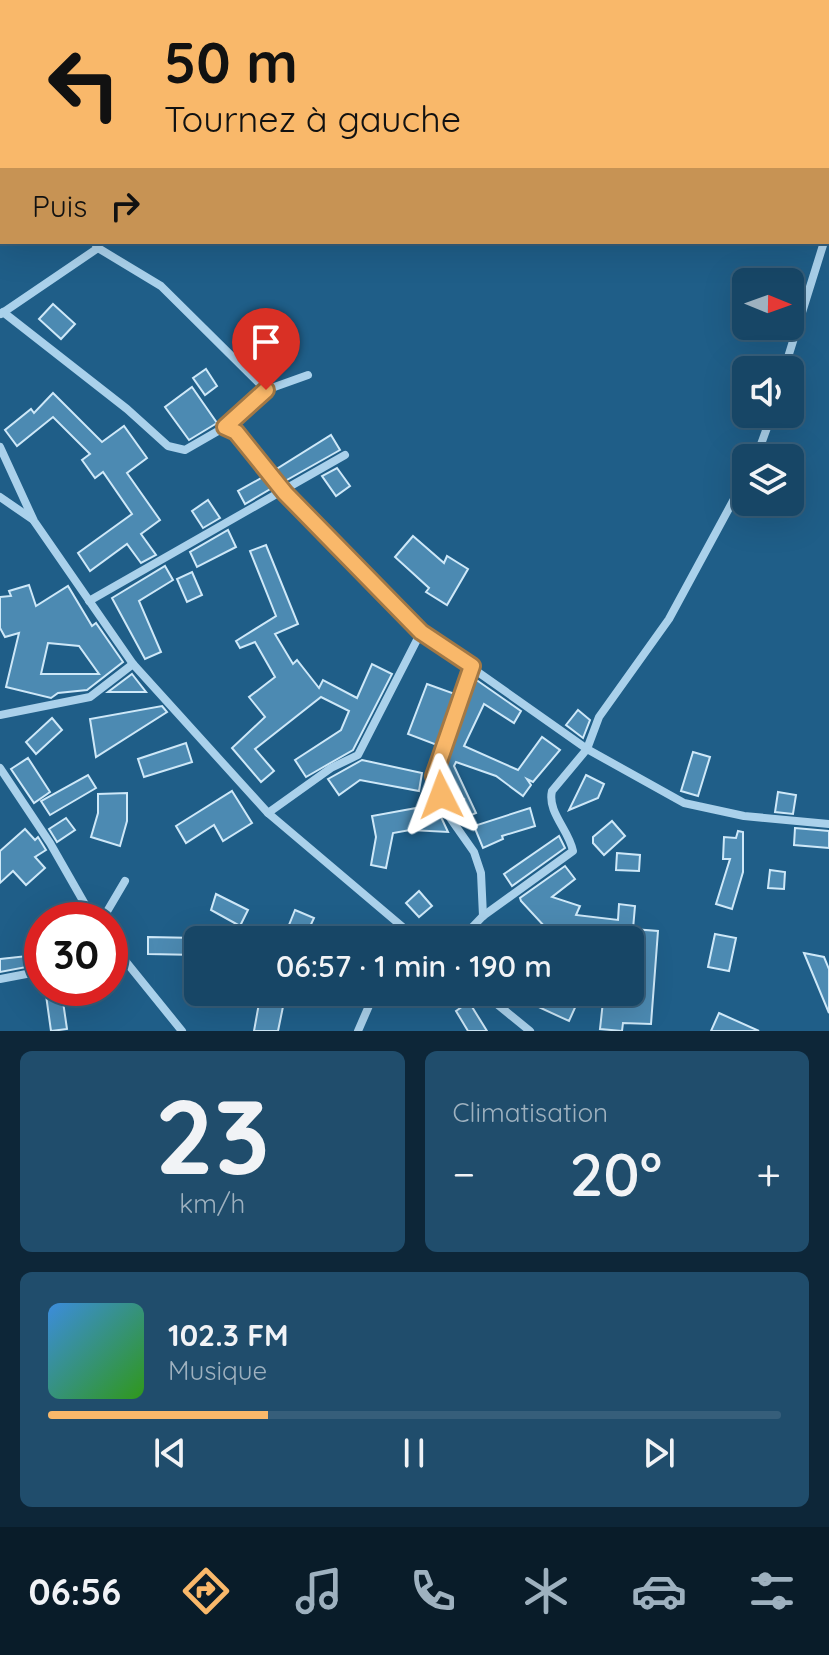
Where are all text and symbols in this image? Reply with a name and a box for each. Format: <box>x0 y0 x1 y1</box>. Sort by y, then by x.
text: 50 m <box>164 27 298 97</box>
icon: left <box>32 32 136 136</box>
text: Tournez à gauche <box>164 96 461 141</box>
icon: right <box>103 184 147 228</box>
text: Puis <box>32 187 87 225</box>
north arrow <box>732 268 804 340</box>
map controls <box>732 268 804 516</box>
pin <box>232 308 300 390</box>
icon: arrive <box>244 320 288 364</box>
button: sound <box>732 356 804 428</box>
button: layers <box>732 444 804 516</box>
position arrow <box>399 753 483 837</box>
speed limit sign: 30 <box>24 902 128 1006</box>
text: 06:57 · 1 min · 190 m <box>276 947 552 985</box>
text: 23 <box>155 1070 270 1200</box>
text: Climatisation <box>453 1096 608 1129</box>
text: 20° <box>569 1136 662 1211</box>
text: − <box>453 1146 475 1201</box>
text: + <box>756 1146 781 1201</box>
text: km/h <box>179 1187 245 1220</box>
text: 102.3 FM <box>168 1316 289 1354</box>
text: Musique <box>168 1354 267 1387</box>
icon: previous <box>148 1431 192 1475</box>
icon: pause <box>392 1431 436 1475</box>
icon: next <box>637 1431 681 1475</box>
icon: directions <box>178 1563 234 1619</box>
icon: music <box>291 1563 347 1619</box>
icon: phone <box>405 1563 461 1619</box>
icon: climate <box>518 1563 574 1619</box>
icon: car <box>631 1563 687 1619</box>
icon: filters <box>744 1563 800 1619</box>
text: 06:56 <box>29 1569 121 1614</box>

